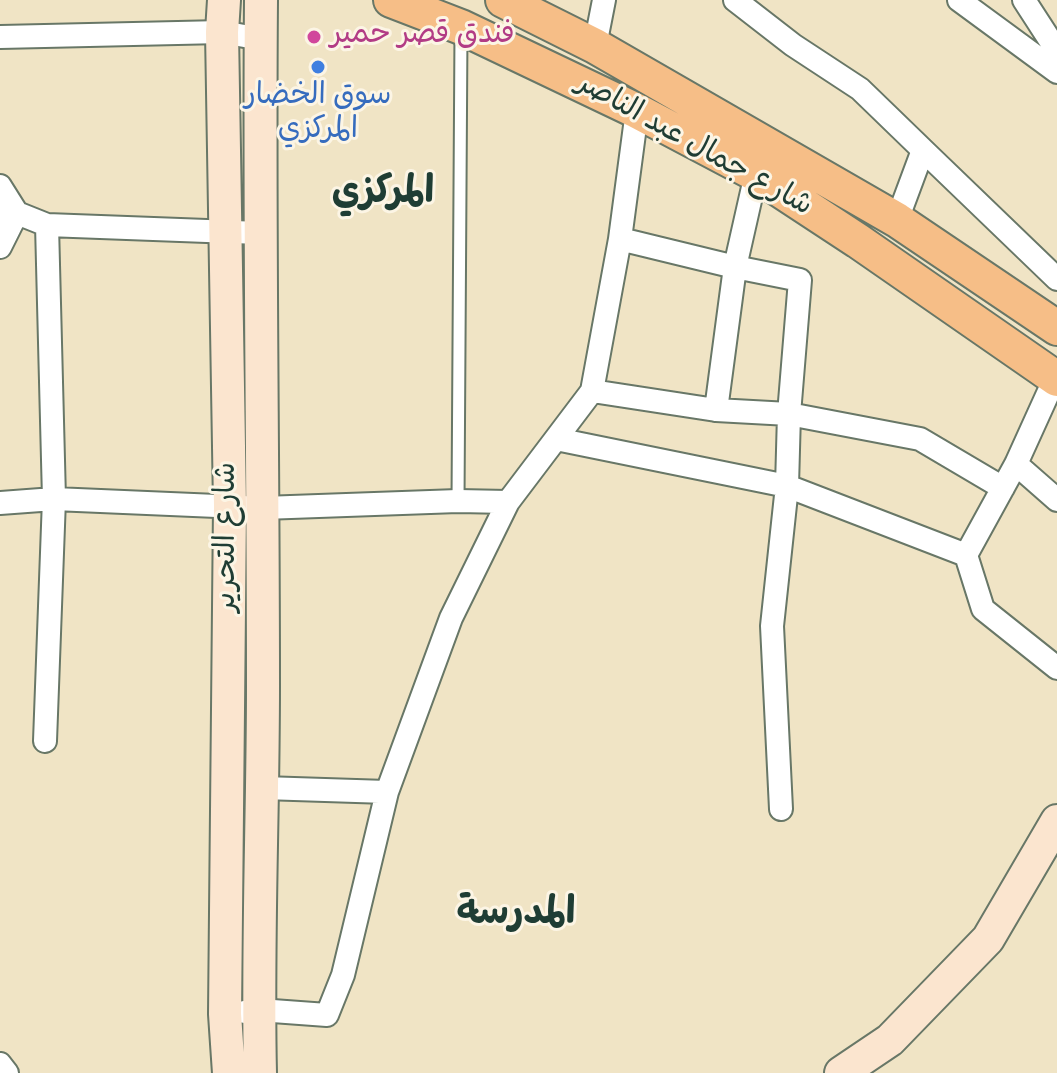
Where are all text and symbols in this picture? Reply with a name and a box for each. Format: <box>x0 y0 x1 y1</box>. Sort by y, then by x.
place label: فندق قصر حمير <box>330 19 515 55</box>
marker: فندق قصر حمير <box>305 28 323 46</box>
marker: سوق الخضار المركزي <box>309 58 327 76</box>
street label: شارع جمال عبد الناصر <box>569 67 817 227</box>
place label: سوق الخضار المركزي <box>244 80 392 150</box>
district label: المركزي <box>332 173 434 219</box>
street label: شارع التحرير <box>211 462 247 612</box>
district label: المدرسة <box>456 894 576 940</box>

